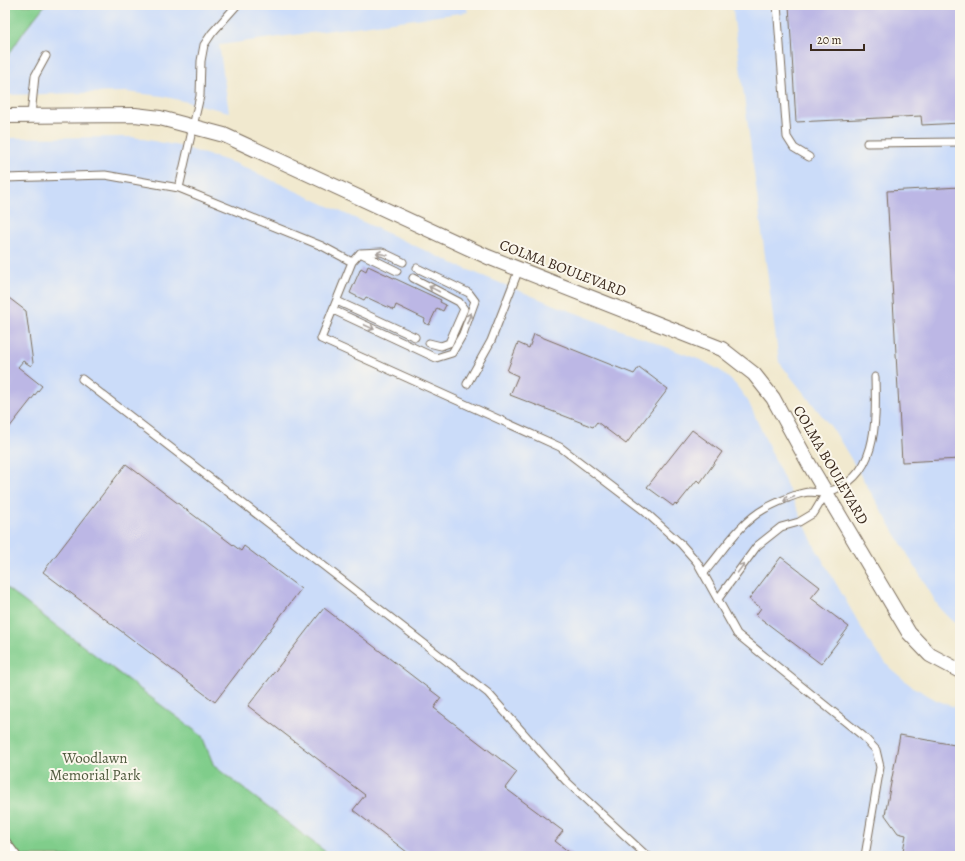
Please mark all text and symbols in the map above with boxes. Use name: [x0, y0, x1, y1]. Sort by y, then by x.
scale bar: [811, 26, 864, 52]
text: 20 m: [817, 32, 841, 48]
street label: COLMA BOULEVARD: [497, 235, 629, 301]
one-way arrow: [376, 250, 389, 258]
one-way arrow: [428, 285, 440, 292]
one-way arrow: [465, 312, 473, 324]
one-way arrow: [362, 324, 374, 331]
street label: COLMA BOULEVARD: [789, 402, 873, 528]
one-way arrow: [783, 495, 795, 503]
one-way arrow: [737, 562, 745, 573]
park label: Woodlawn Memorial Park: [50, 748, 141, 785]

